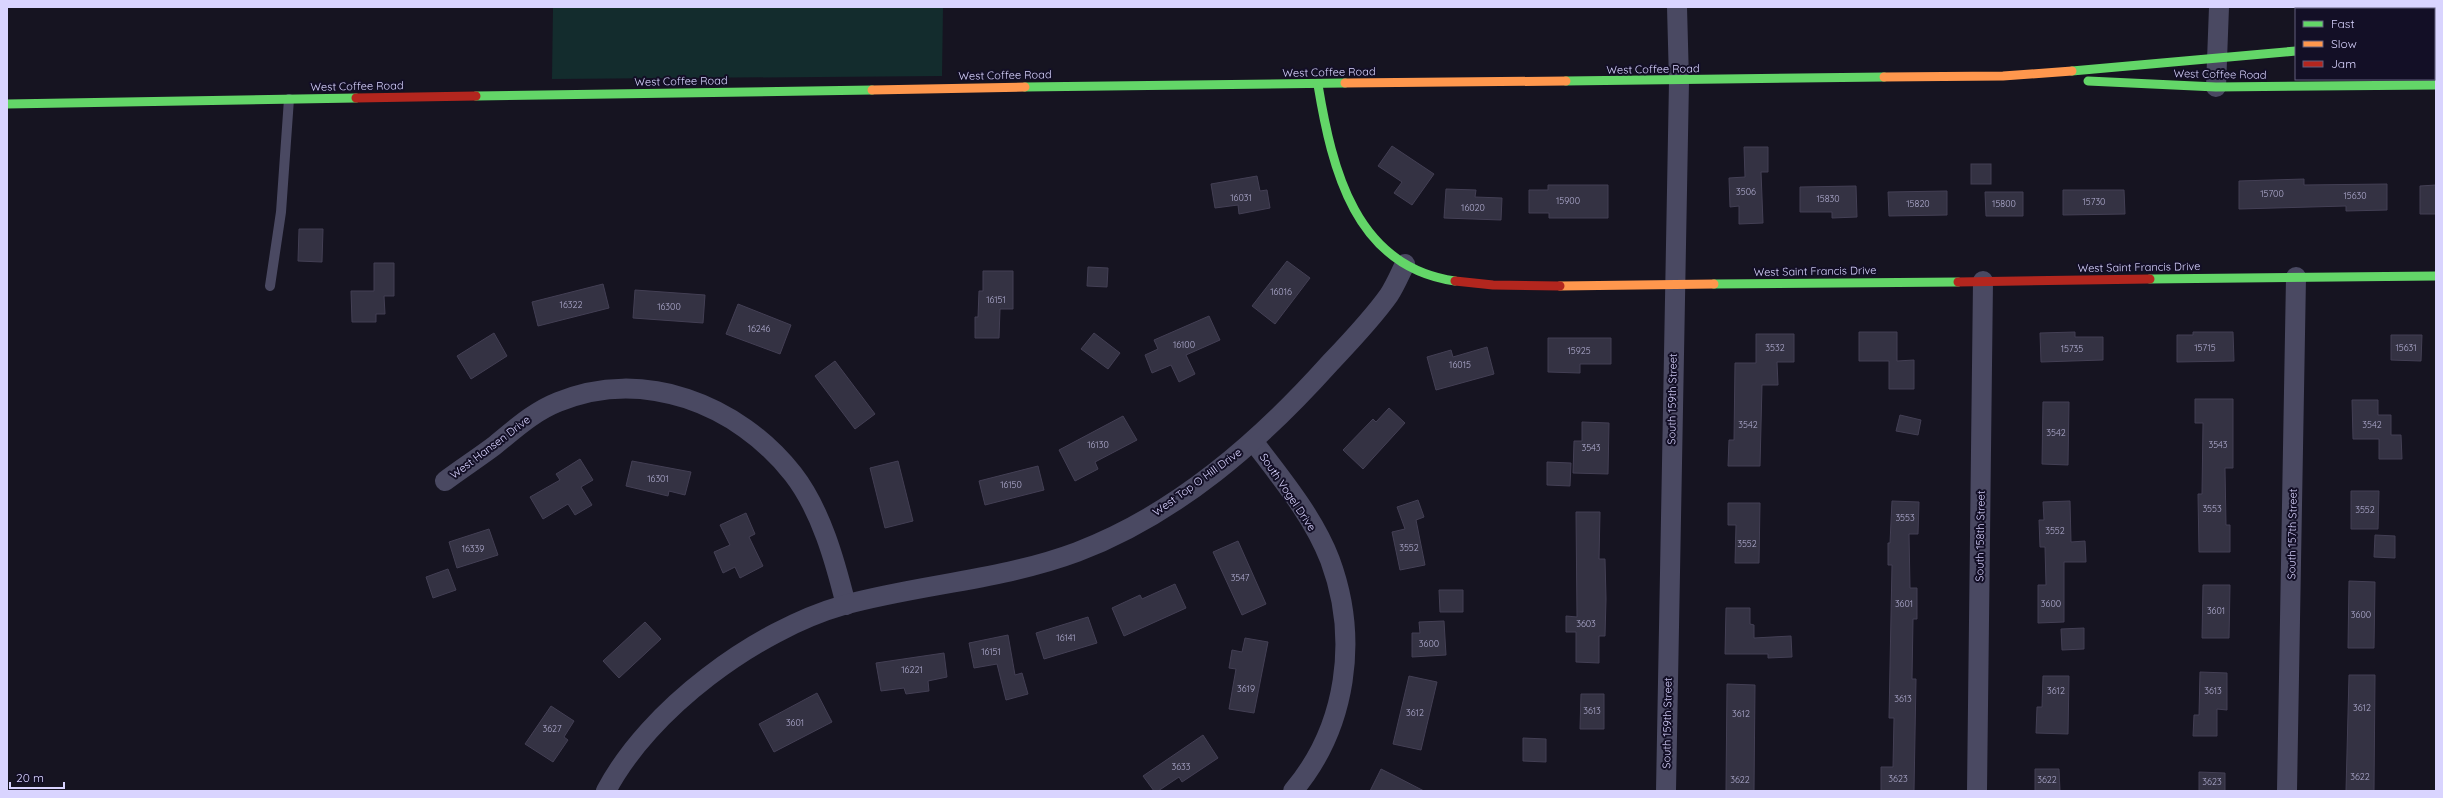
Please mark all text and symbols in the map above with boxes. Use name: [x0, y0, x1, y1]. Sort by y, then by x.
legend: [2295, 8, 2435, 80]
text: Fast: [2331, 16, 2355, 31]
text: Slow: [2331, 36, 2357, 51]
text: Jam: [2331, 56, 2356, 71]
street label: West Coffee Road: [1606, 61, 1700, 77]
street label: West Coffee Road: [1282, 64, 1376, 80]
street label: West Coffee Road: [2173, 66, 2267, 82]
street label: West Coffee Road: [958, 67, 1052, 83]
street label: West Coffee Road: [634, 73, 728, 89]
street label: West Coffee Road: [310, 78, 404, 94]
house number: 3506: [1736, 186, 1756, 197]
house number: 15700: [2260, 188, 2284, 199]
house number: 15630: [2343, 190, 2367, 201]
house number: 16031: [1230, 192, 1252, 203]
house number: 15830: [1816, 193, 1840, 204]
house number: 15900: [1556, 195, 1580, 206]
house number: 15730: [2083, 196, 2105, 207]
house number: 15820: [1906, 198, 1930, 209]
house number: 15800: [1992, 198, 2016, 209]
house number: 16020: [1461, 202, 1485, 213]
street label: West Saint Francis Drive: [2077, 259, 2201, 275]
street label: West Saint Francis Drive: [1753, 263, 1877, 279]
house number: 16016: [1270, 286, 1292, 297]
house number: 16151: [986, 294, 1006, 305]
house number: 16322: [560, 299, 582, 310]
house number: 16300: [657, 301, 681, 312]
house number: 16246: [748, 323, 770, 334]
house number: 16100: [1173, 339, 1195, 350]
house number: 3532: [1765, 342, 1785, 353]
house number: 15715: [2194, 342, 2216, 353]
house number: 15631: [2395, 342, 2417, 353]
house number: 15735: [2061, 343, 2083, 354]
house number: 15925: [1567, 345, 1591, 356]
street label: South 159th Street: [1664, 353, 1680, 445]
house number: 16015: [1449, 359, 1471, 370]
street label: West Hansen Drive: [447, 412, 533, 482]
house number: 3542: [1738, 419, 1758, 430]
house number: 3542: [2362, 419, 2382, 430]
house number: 3542: [2046, 427, 2066, 438]
house number: 16130: [1087, 439, 1109, 450]
house number: 3543: [2208, 439, 2228, 450]
house number: 3543: [1581, 442, 1601, 453]
street label: West Top O Hill Drive: [1150, 445, 1244, 519]
street label: South Vogel Drive: [1257, 451, 1319, 533]
house number: 16301: [647, 473, 669, 484]
house number: 16150: [1000, 479, 1022, 490]
street label: South 157th Street: [2284, 488, 2300, 580]
street label: South 158th Street: [1972, 490, 1988, 582]
house number: 3553: [2202, 503, 2222, 514]
house number: 3552: [2355, 504, 2375, 515]
house number: 3553: [1895, 512, 1915, 523]
house number: 3552: [2045, 525, 2065, 536]
house number: 3552: [1737, 538, 1757, 549]
house number: 3552: [1399, 542, 1419, 553]
house number: 16339: [462, 543, 484, 554]
house number: 3547: [1231, 572, 1250, 583]
house number: 3601: [1895, 598, 1913, 609]
house number: 3600: [2041, 598, 2061, 609]
house number: 3601: [2207, 605, 2225, 616]
house number: 3600: [2351, 609, 2371, 620]
house number: 3603: [1576, 618, 1596, 629]
house number: 16141: [1056, 632, 1076, 643]
house number: 3600: [1419, 638, 1439, 649]
house number: 16151: [981, 646, 1001, 657]
house number: 16221: [901, 664, 923, 675]
street label: South 159th Street: [1659, 677, 1675, 769]
house number: 3619: [1237, 683, 1255, 694]
house number: 3612: [2047, 685, 2065, 696]
house number: 3613: [2204, 685, 2222, 696]
house number: 3613: [1894, 693, 1912, 704]
house number: 3612: [2353, 702, 2371, 713]
house number: 3613: [1583, 705, 1601, 716]
house number: 3612: [1406, 707, 1424, 718]
house number: 3612: [1732, 708, 1750, 719]
house number: 3601: [786, 717, 804, 728]
house number: 3627: [543, 723, 562, 734]
house number: 3633: [1172, 761, 1191, 772]
scale bar: [10, 764, 64, 790]
text: 20 m: [16, 770, 44, 785]
house number: 3622: [2350, 771, 2370, 782]
house number: 3623: [1888, 773, 1908, 784]
house number: 3622: [1730, 774, 1750, 785]
house number: 3622: [2037, 774, 2057, 785]
house number: 3623: [2202, 776, 2222, 787]

